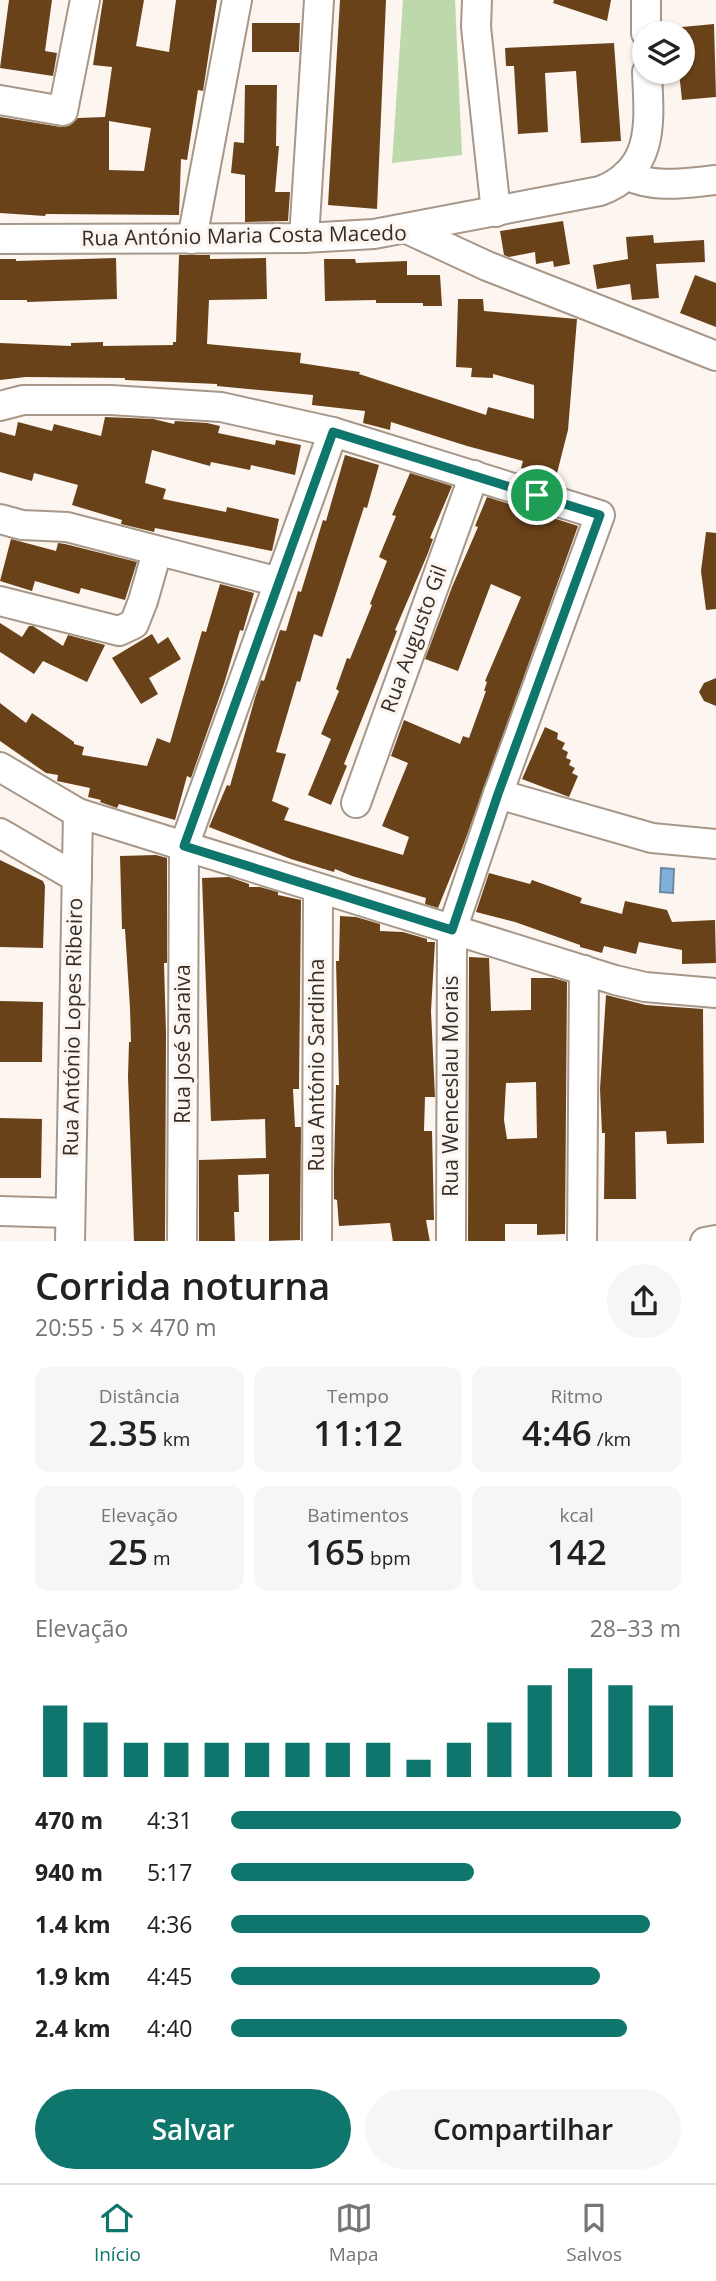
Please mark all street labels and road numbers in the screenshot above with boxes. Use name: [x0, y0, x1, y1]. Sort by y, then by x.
street label: Rua António Maria Costa Macedo: [81, 218, 407, 252]
street label: Rua Augusto Gil: [373, 561, 453, 716]
street label: Rua António Lopes Ribeiro: [56, 897, 88, 1157]
street label: Rua António Sardinha: [302, 959, 330, 1171]
street label: Rua José Saraiva: [168, 964, 196, 1124]
street label: Rua Wenceslau Morais: [436, 975, 464, 1197]

